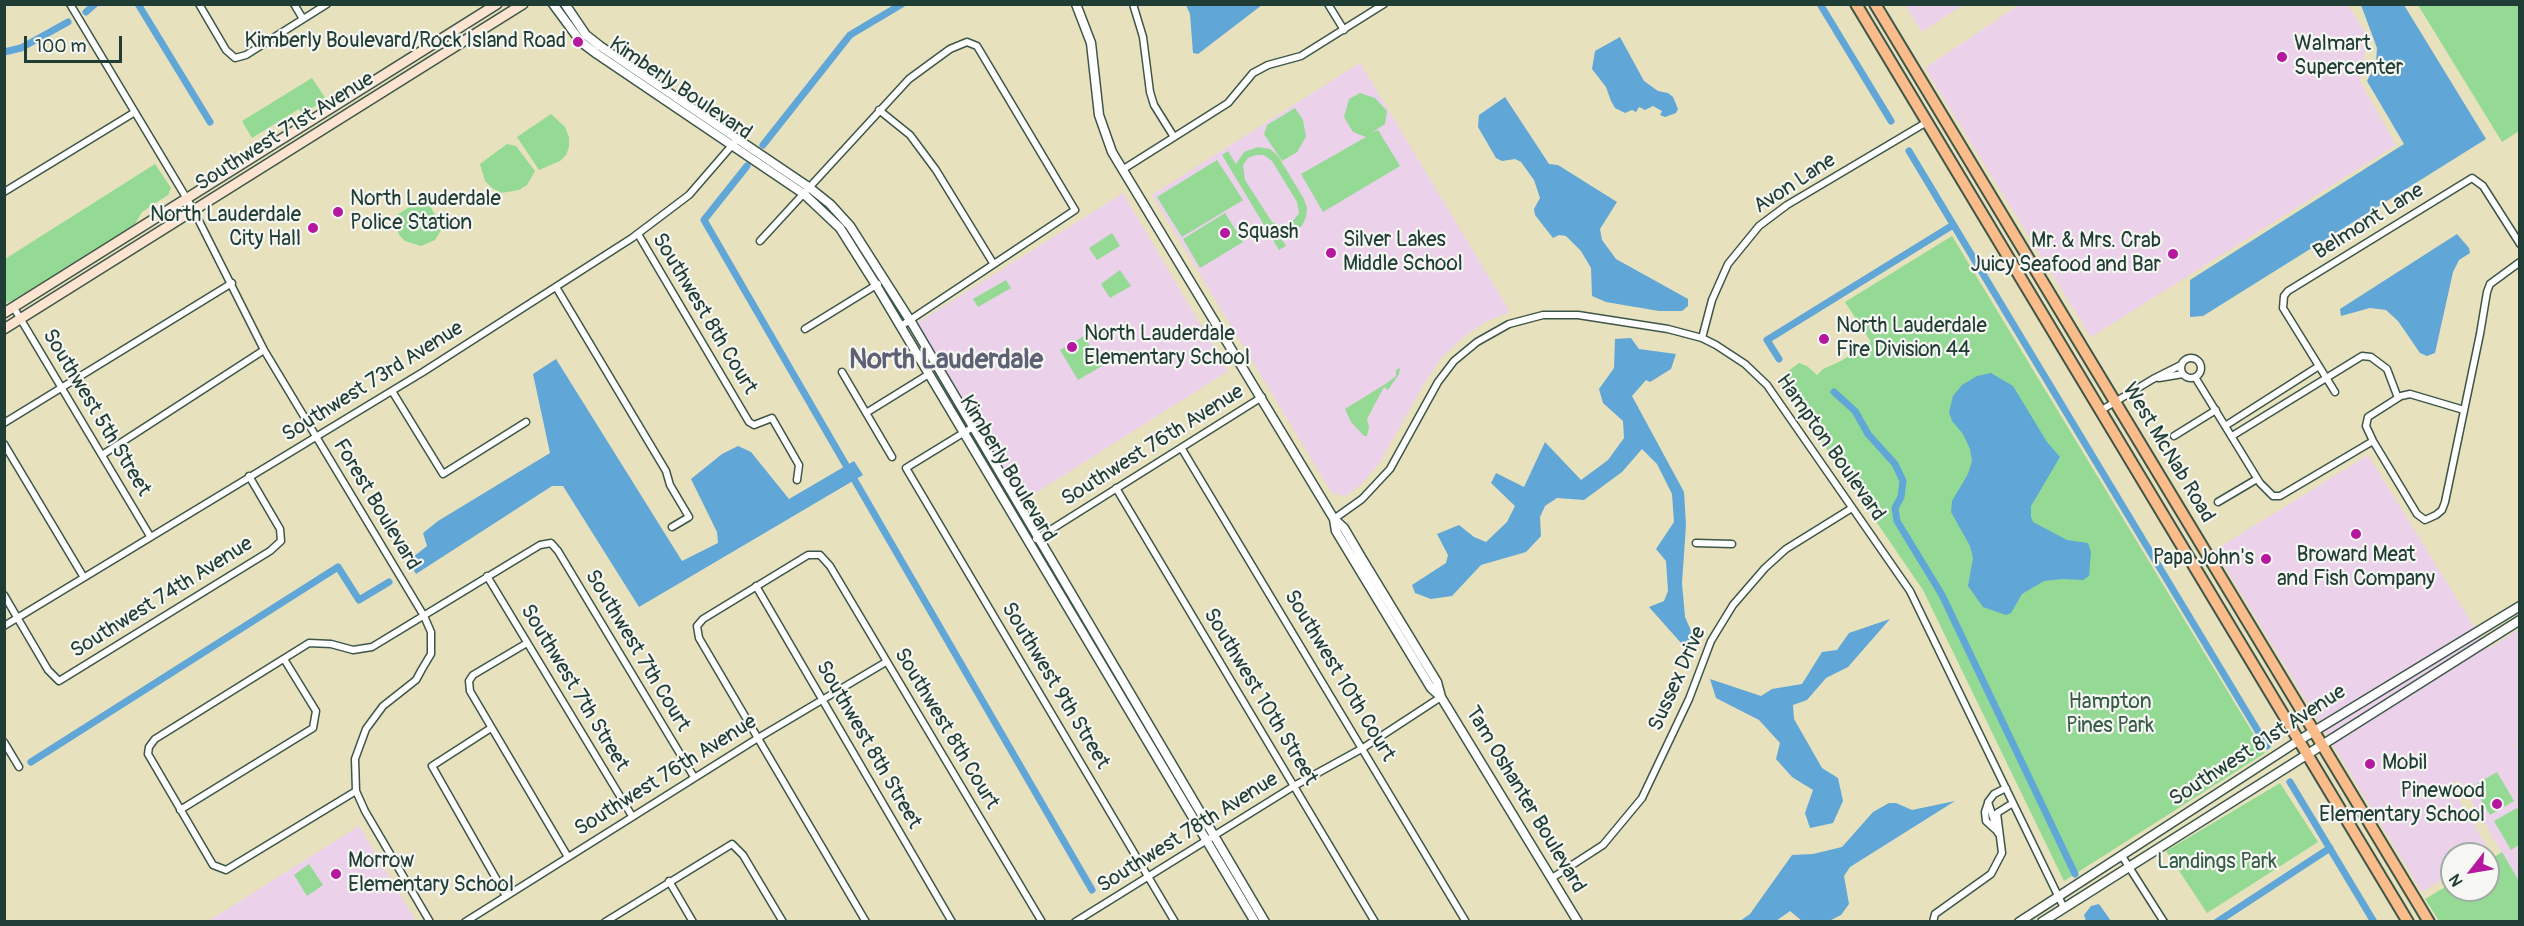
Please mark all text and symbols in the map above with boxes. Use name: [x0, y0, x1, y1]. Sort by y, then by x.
scale bar: [27, 24, 124, 62]
place label: Kimberly Boulevard/Rock Island Road: [244, 29, 566, 55]
street label: Kimberly Boulevard: [604, 32, 756, 146]
place label: Walmart Supercenter: [2294, 32, 2403, 82]
text: 100 m: [35, 35, 87, 58]
marker: Kimberly Boulevard/Rock Island Road: [571, 35, 585, 49]
marker: Walmart Supercenter: [2275, 50, 2289, 64]
street label: Southwest 71st Avenue: [191, 67, 379, 197]
street label: Avon Lane: [1749, 148, 1841, 220]
street label: Belmont Lane: [2309, 178, 2429, 266]
place label: North Lauderdale Police Station: [350, 187, 501, 237]
place label: North Lauderdale City Hall: [150, 203, 301, 253]
marker: North Lauderdale Police Station: [331, 205, 345, 219]
place label: Squash: [1237, 220, 1299, 246]
marker: North Lauderdale City Hall: [306, 221, 320, 235]
marker: Squash: [1218, 226, 1232, 240]
place label: Silver Lakes Middle School: [1343, 228, 1463, 278]
street label: Southwest 8th Court: [646, 229, 762, 399]
place label: Mr. & Mrs. Crab Juicy Seafood and Bar: [1970, 229, 2161, 279]
marker: Silver Lakes Middle School: [1324, 246, 1338, 260]
marker: Mr. & Mrs. Crab Juicy Seafood and Bar: [2166, 247, 2180, 261]
place label: North Lauderdale Fire Division 44: [1836, 314, 1987, 364]
street label: Southwest 73rd Avenue: [278, 316, 468, 448]
place label: North Lauderdale Elementary School: [1084, 322, 1250, 372]
street label: Southwest 5th Street: [36, 325, 156, 501]
marker: North Lauderdale Fire Division 44: [1817, 332, 1831, 346]
marker: North Lauderdale Elementary School: [1065, 340, 1079, 354]
district label: North Lauderdale: [849, 345, 1043, 377]
street label: Hampton Boulevard: [1770, 370, 1890, 526]
street label: West McNab Road: [2116, 378, 2220, 528]
street label: Southwest 76th Avenue: [1057, 380, 1249, 512]
street label: Kimberly Boulevard: [953, 391, 1061, 547]
street label: Forest Boulevard: [327, 435, 425, 575]
marker: Broward Meat and Fish Company: [2349, 527, 2363, 541]
street label: Southwest 74th Avenue: [66, 532, 258, 664]
place label: Broward Meat and Fish Company: [2277, 543, 2435, 593]
place label: Papa John's: [2153, 546, 2254, 572]
marker: Papa John's: [2259, 552, 2273, 566]
street label: Southwest 7th Court: [579, 566, 695, 736]
street label: Southwest 10th Court: [1278, 586, 1400, 766]
street label: Southwest 9th Street: [995, 598, 1115, 774]
street label: Southwest 7th Street: [514, 600, 634, 776]
street label: Southwest 10th Street: [1197, 604, 1323, 790]
street label: Sussex Drive: [1644, 623, 1712, 735]
street label: Southwest 8th Court: [888, 644, 1004, 814]
street label: Southwest 8th Street: [810, 657, 926, 833]
street label: Southwest 81st Avenue: [2165, 680, 2351, 812]
park label: Hampton Pines Park: [2066, 690, 2154, 740]
street label: Tam Oshanter Boulevard: [1459, 702, 1591, 898]
street label: Southwest 76th Avenue: [570, 710, 762, 842]
place label: Mobil: [2382, 751, 2427, 777]
marker: Mobil: [2363, 757, 2377, 771]
street label: Southwest 78th Avenue: [1093, 767, 1283, 899]
place label: Pinewood Elementary School: [2319, 779, 2485, 829]
marker: Pinewood Elementary School: [2490, 797, 2504, 811]
north arrow: [2440, 842, 2500, 902]
place label: Morrow Elementary School: [348, 849, 514, 899]
park label: Landings Park: [2157, 850, 2277, 876]
marker: Morrow Elementary School: [329, 867, 343, 881]
text: N: [2445, 870, 2468, 890]

